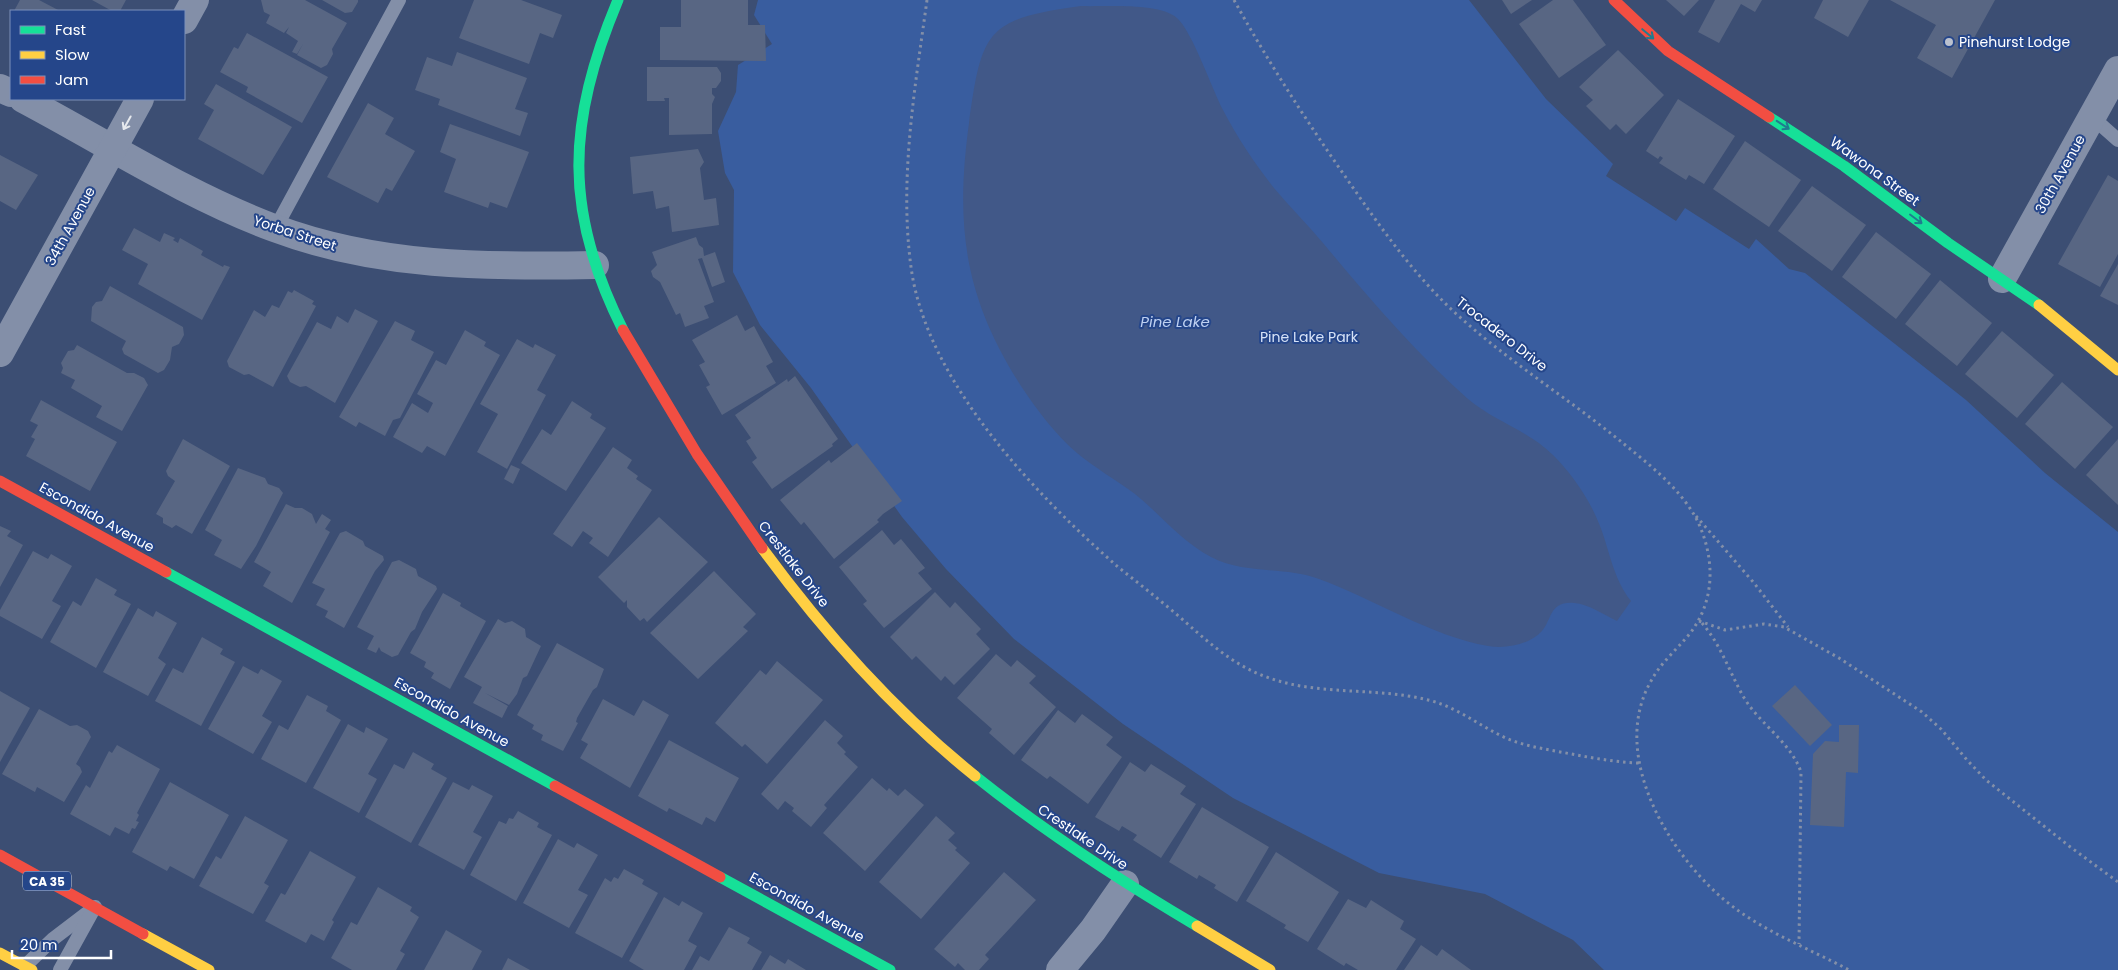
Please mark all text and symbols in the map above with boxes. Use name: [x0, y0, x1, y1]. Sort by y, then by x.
legend: [10, 10, 185, 100]
text: Fast: [55, 19, 86, 40]
one-way arrow: [1642, 29, 1655, 40]
place label: Pinehurst Lodge: [1959, 32, 2070, 52]
marker: Pinehurst Lodge: [1943, 36, 1955, 48]
text: Slow: [55, 44, 90, 65]
text: Jam: [55, 69, 89, 90]
one-way arrow: [121, 116, 131, 130]
one-way arrow: [1775, 120, 1789, 130]
street label: 30th Avenue: [2030, 131, 2090, 217]
street label: Wawona Street: [1826, 132, 1924, 210]
street label: 34th Avenue: [40, 183, 100, 269]
street label: Yorba Street: [251, 210, 339, 256]
one-way arrow: [1909, 213, 1922, 224]
street label: Trocadero Drive: [1452, 292, 1552, 376]
water label: Pine Lake: [1140, 311, 1210, 332]
park label: Pine Lake Park: [1260, 327, 1359, 347]
street label: Escondido Avenue: [36, 477, 158, 557]
street label: Crestlake Drive: [754, 517, 834, 612]
street label: Escondido Avenue: [391, 672, 513, 752]
street label: Crestlake Drive: [1034, 799, 1132, 875]
street label: Escondido Avenue: [746, 867, 868, 947]
road number: CA 35: [23, 871, 71, 890]
scale bar: [12, 928, 111, 960]
text: 20 m: [20, 934, 58, 955]

